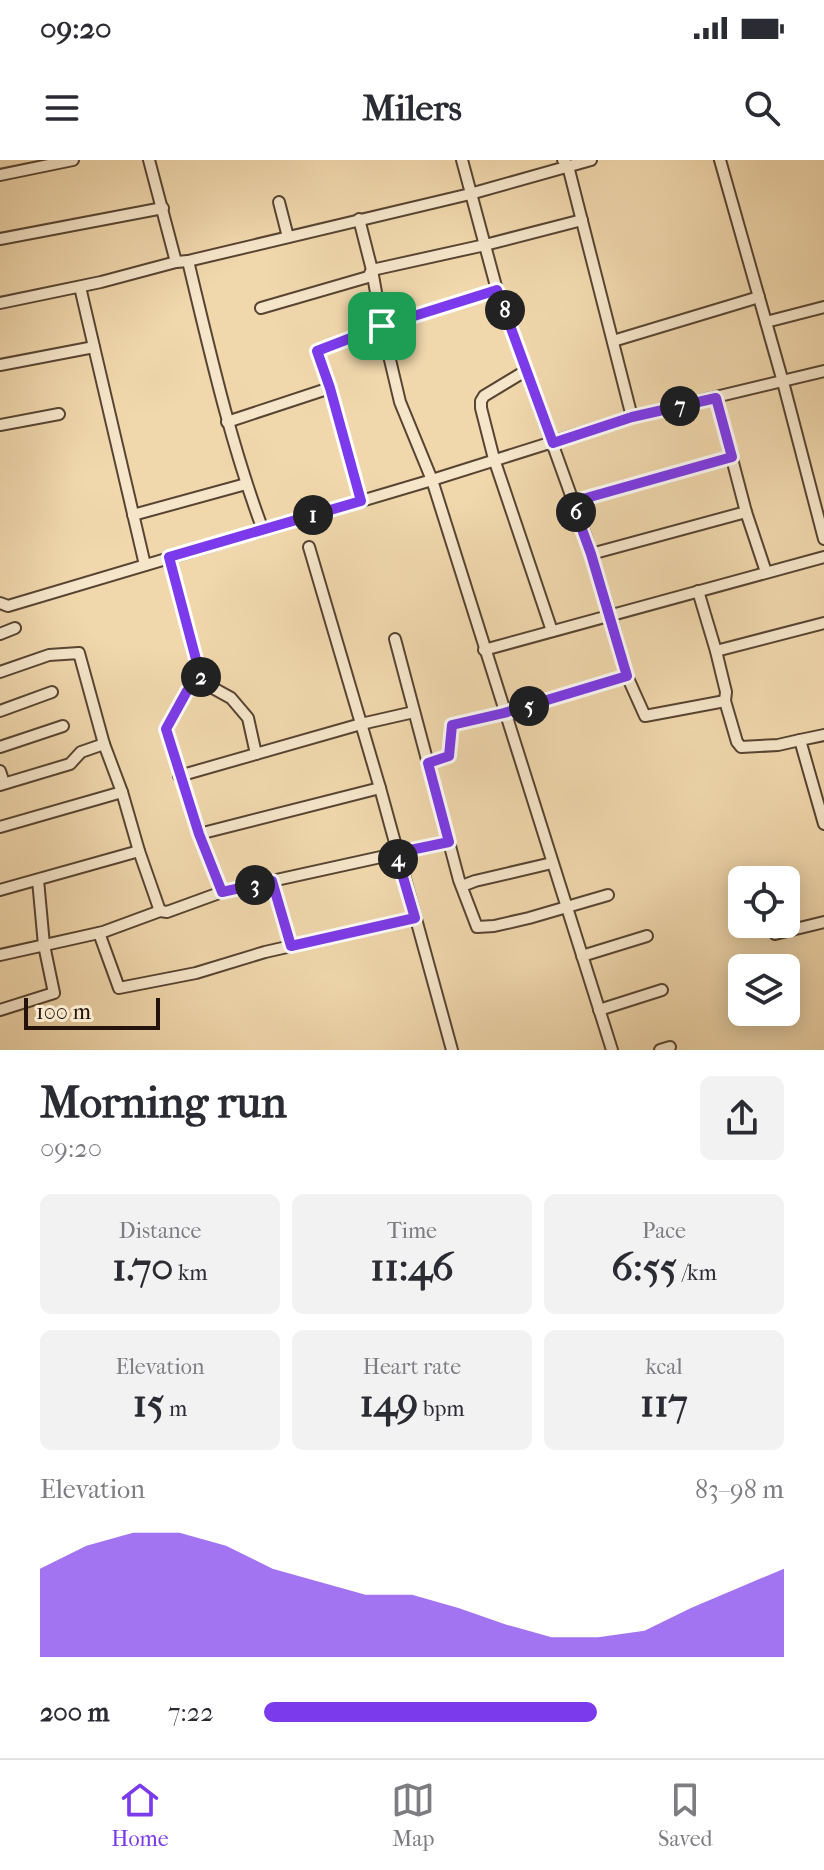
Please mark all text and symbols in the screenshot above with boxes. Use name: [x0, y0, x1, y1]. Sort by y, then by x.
text: 09:20: [40, 11, 112, 46]
icon: menu: [40, 86, 84, 130]
icon: search: [740, 86, 784, 130]
text: Milers: [362, 87, 462, 129]
pin: 8: [485, 290, 525, 330]
pin: [348, 292, 416, 360]
text: 8: [499, 297, 511, 323]
icon: arrive: [360, 304, 404, 348]
pin: 7: [660, 386, 700, 426]
text: 7: [675, 393, 685, 419]
pin: 6: [556, 492, 596, 532]
pin: 1: [293, 495, 333, 535]
text: 6: [570, 499, 582, 525]
text: 1: [309, 502, 317, 528]
pin: 2: [181, 657, 221, 697]
text: 2: [195, 664, 207, 690]
pin: 5: [509, 686, 549, 726]
text: 5: [524, 693, 534, 719]
pin: 4: [378, 839, 418, 879]
text: 4: [392, 846, 405, 872]
pin: 3: [235, 865, 275, 905]
map controls: [728, 866, 800, 1026]
button: locate: [728, 866, 800, 938]
text: 3: [250, 872, 260, 898]
button: layers: [728, 954, 800, 1026]
scale bar: [24, 994, 160, 1030]
text: 100 m: [36, 999, 91, 1025]
button: share: [700, 1076, 784, 1160]
text: Morning run: [40, 1077, 287, 1128]
text: 09:20: [40, 1133, 102, 1164]
text: Distance: [119, 1218, 201, 1244]
text: Time: [387, 1218, 437, 1244]
text: Pace: [642, 1218, 686, 1244]
text: 1.70: [112, 1244, 173, 1290]
text: 11:46: [370, 1244, 454, 1290]
text: 6:55: [611, 1244, 677, 1290]
text: km: [173, 1260, 208, 1286]
text: /km: [677, 1260, 717, 1286]
text: Elevation: [116, 1354, 204, 1380]
text: Heart rate: [363, 1354, 461, 1380]
text: kcal: [645, 1354, 683, 1380]
text: 15: [133, 1380, 164, 1426]
text: 149: [359, 1380, 418, 1426]
text: 117: [640, 1380, 688, 1426]
text: m: [164, 1396, 187, 1422]
text: bpm: [418, 1396, 465, 1422]
text: Elevation: [40, 1474, 145, 1505]
text: 83–98 m: [695, 1474, 784, 1505]
text: 200 m: [40, 1697, 109, 1728]
text: 7:22: [168, 1697, 214, 1728]
tab: Home: [111, 1778, 169, 1852]
tab: Map: [391, 1778, 435, 1852]
tab: Saved: [658, 1778, 713, 1852]

